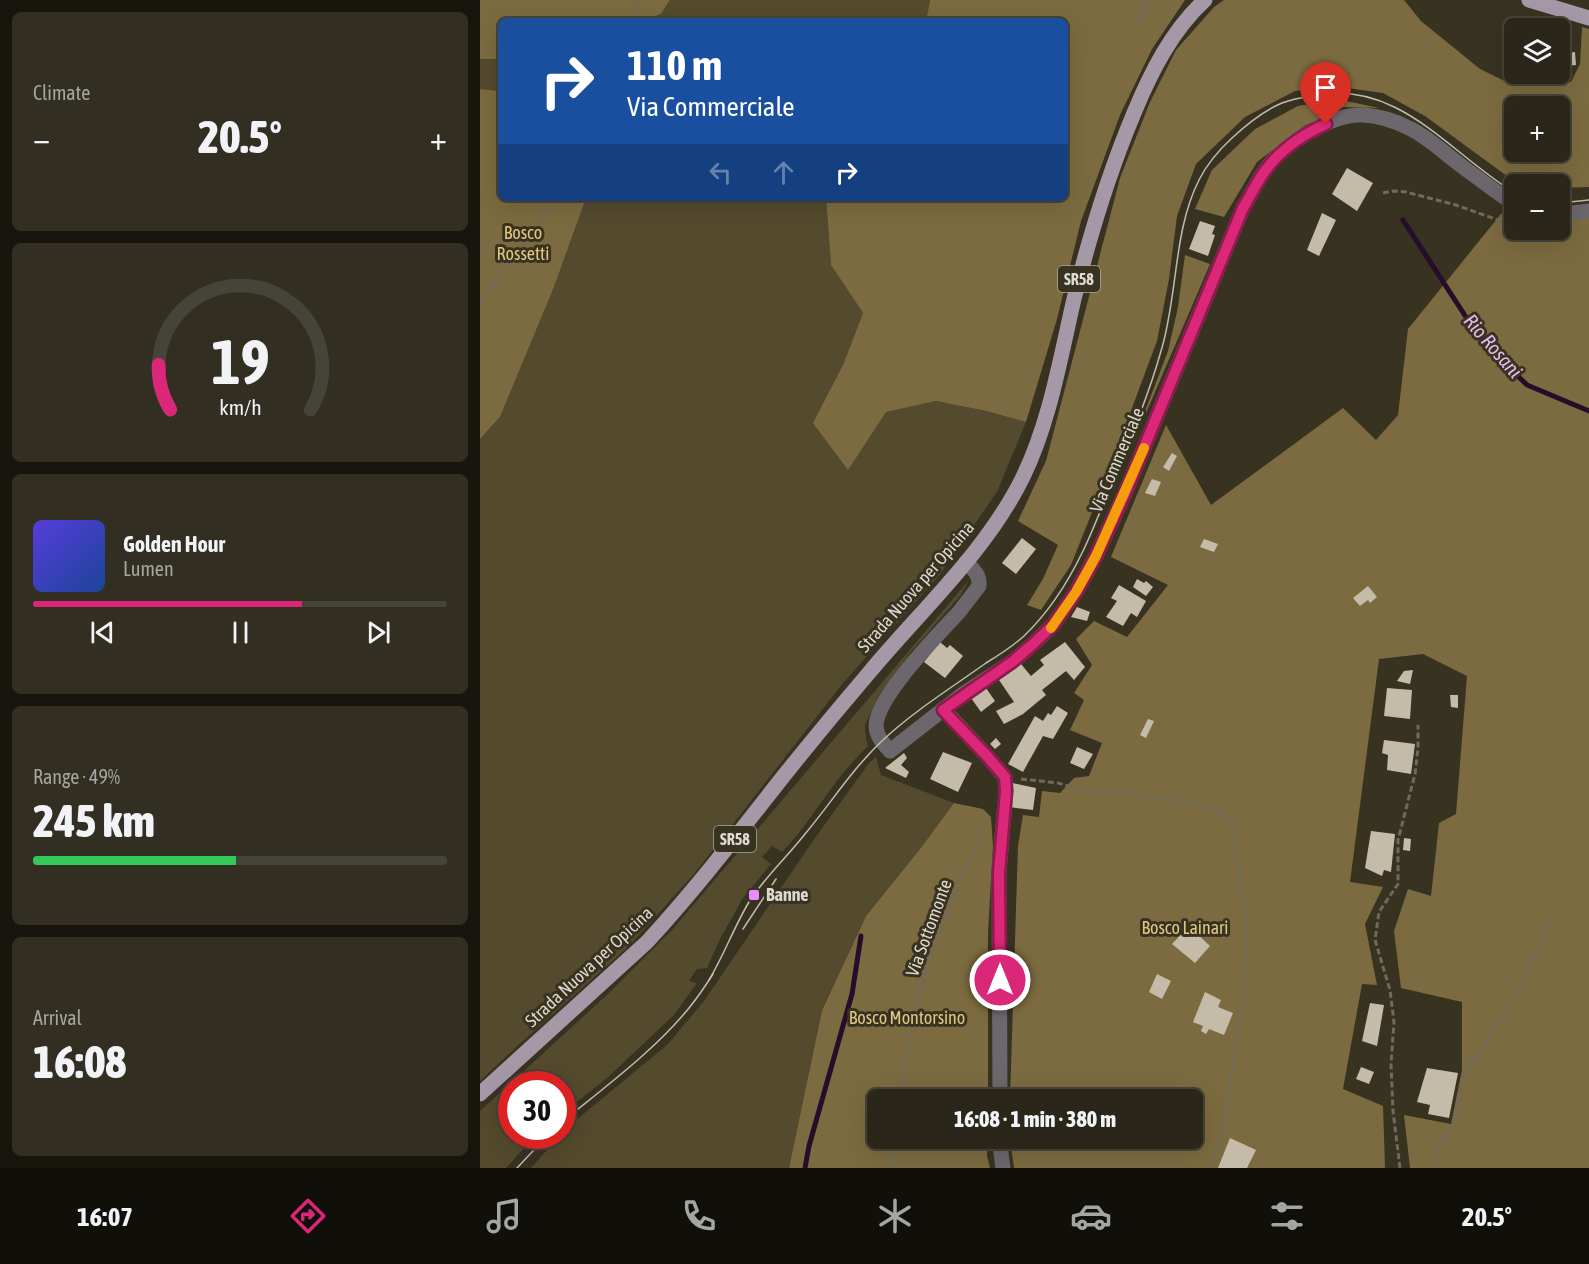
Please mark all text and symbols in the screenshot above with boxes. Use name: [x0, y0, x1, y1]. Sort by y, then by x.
map controls: [1504, 18, 1570, 240]
button: layers: [1504, 18, 1570, 84]
text: 110 m: [627, 41, 722, 89]
icon: right: [528, 42, 606, 120]
pin: [1300, 62, 1351, 124]
icon: arrive: [1309, 71, 1342, 104]
text: Climate: [33, 81, 90, 104]
text: Via Commerciale: [627, 91, 795, 122]
button: +: [1504, 96, 1570, 162]
text: 20.5°: [198, 111, 282, 163]
text: −: [33, 119, 50, 157]
text: +: [430, 119, 447, 157]
icon: left: [704, 156, 737, 189]
icon: ahead: [767, 156, 800, 189]
icon: right: [830, 156, 863, 189]
button: −: [1504, 174, 1570, 240]
park label: Bosco Rossetti: [497, 222, 549, 264]
road number: SR58: [1058, 266, 1100, 292]
water label: Rio Rosani: [1460, 309, 1528, 382]
text: 19: [211, 326, 269, 397]
text: km/h: [219, 395, 261, 420]
street label: Via Commerciale: [1085, 404, 1148, 515]
street label: Strada Nuova per Opicina: [853, 517, 978, 656]
text: Golden Hour: [123, 531, 225, 557]
text: Lumen: [123, 557, 174, 580]
icon: previous: [86, 616, 119, 649]
icon: pause: [224, 616, 257, 649]
icon: next: [362, 616, 395, 649]
text: Range · 49%: [33, 765, 120, 788]
text: 245 km: [33, 795, 155, 847]
road number: SR58: [714, 826, 756, 852]
street label: Via Sottomonte: [901, 876, 956, 979]
place label: Banne: [766, 884, 809, 905]
marker: Banne: [747, 888, 761, 902]
street label: Strada Nuova per Opicina: [521, 902, 657, 1031]
park label: Bosco Lainari: [1142, 917, 1228, 938]
position arrow: [968, 948, 1032, 1012]
text: Arrival: [33, 1006, 82, 1029]
park label: Bosco Montorsino: [849, 1007, 965, 1028]
text: 16:08: [33, 1036, 127, 1088]
speed limit sign: 30: [498, 1071, 576, 1149]
text: 16:08 · 1 min · 380 m: [954, 1106, 1116, 1132]
icon: directions: [287, 1195, 329, 1237]
icon: music: [483, 1195, 525, 1237]
icon: phone: [678, 1195, 720, 1237]
icon: climate: [874, 1195, 916, 1237]
icon: car: [1070, 1195, 1112, 1237]
icon: filters: [1266, 1195, 1308, 1237]
text: 16:07: [77, 1201, 133, 1232]
text: 20.5°: [1462, 1201, 1512, 1232]

